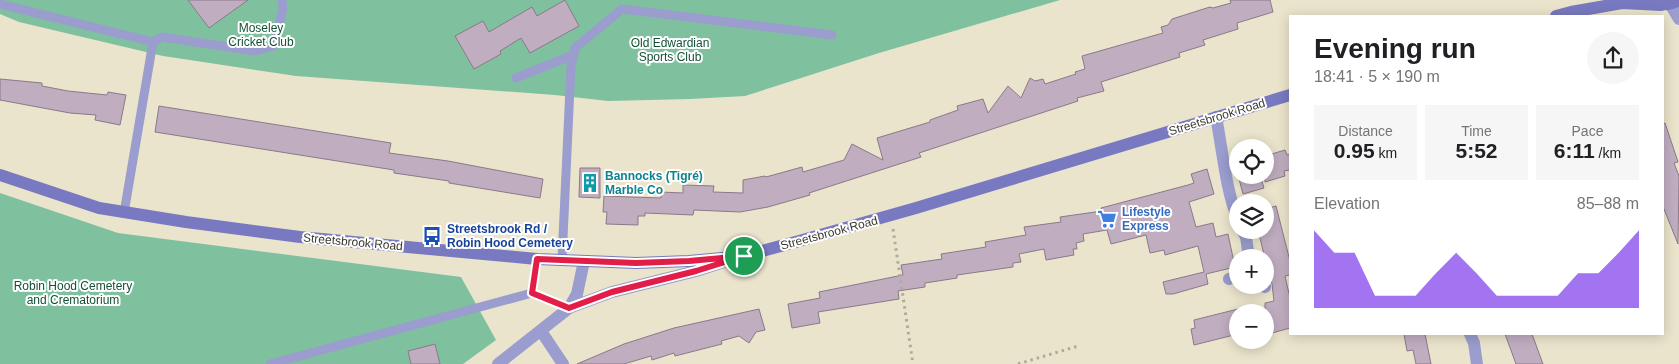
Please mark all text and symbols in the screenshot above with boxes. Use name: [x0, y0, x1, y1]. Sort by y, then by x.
park label: Moseley Cricket Club: [228, 21, 294, 49]
button: share: [1587, 32, 1639, 84]
text: Evening run: [1314, 33, 1476, 64]
park label: Old Edwardian Sports Club: [631, 36, 709, 64]
text: 18:41 · 5 × 190 m: [1314, 68, 1440, 85]
street label: Streetsbrook Road: [1167, 96, 1267, 138]
text: Distance: [1338, 123, 1393, 139]
text: Time: [1461, 123, 1492, 139]
text: Pace: [1572, 123, 1603, 139]
map controls: [1229, 139, 1274, 349]
button: locate: [1229, 139, 1274, 184]
text: 0.95: [1334, 139, 1375, 162]
text: 5:52: [1455, 139, 1498, 162]
text: 6:11: [1554, 139, 1595, 162]
text: km: [1375, 145, 1397, 161]
text: /km: [1595, 145, 1621, 161]
place label: Bannocks (Tigré) Marble Co: [605, 169, 703, 197]
building icon: Bannocks (Tigré) Marble Co: [579, 172, 601, 194]
button: layers: [1229, 194, 1274, 239]
text: Elevation: [1314, 195, 1380, 212]
text: 85–88 m: [1577, 195, 1639, 212]
place label: Lifestyle Express: [1122, 205, 1171, 233]
supermarket icon: Lifestyle Express: [1096, 208, 1118, 230]
street label: Streetsbrook Road: [779, 213, 879, 253]
place label: Streetsbrook Rd / Robin Hood Cemetery: [447, 222, 573, 250]
bus stop icon: Streetsbrook Rd / Robin Hood Cemetery: [421, 225, 443, 247]
street label: Streetsbrook Road: [303, 231, 403, 253]
pin: [723, 235, 765, 277]
icon: arrive: [730, 242, 758, 270]
button: +: [1229, 249, 1274, 294]
park label: Robin Hood Cemetery and Crematorium: [14, 279, 132, 307]
button: −: [1229, 304, 1274, 349]

